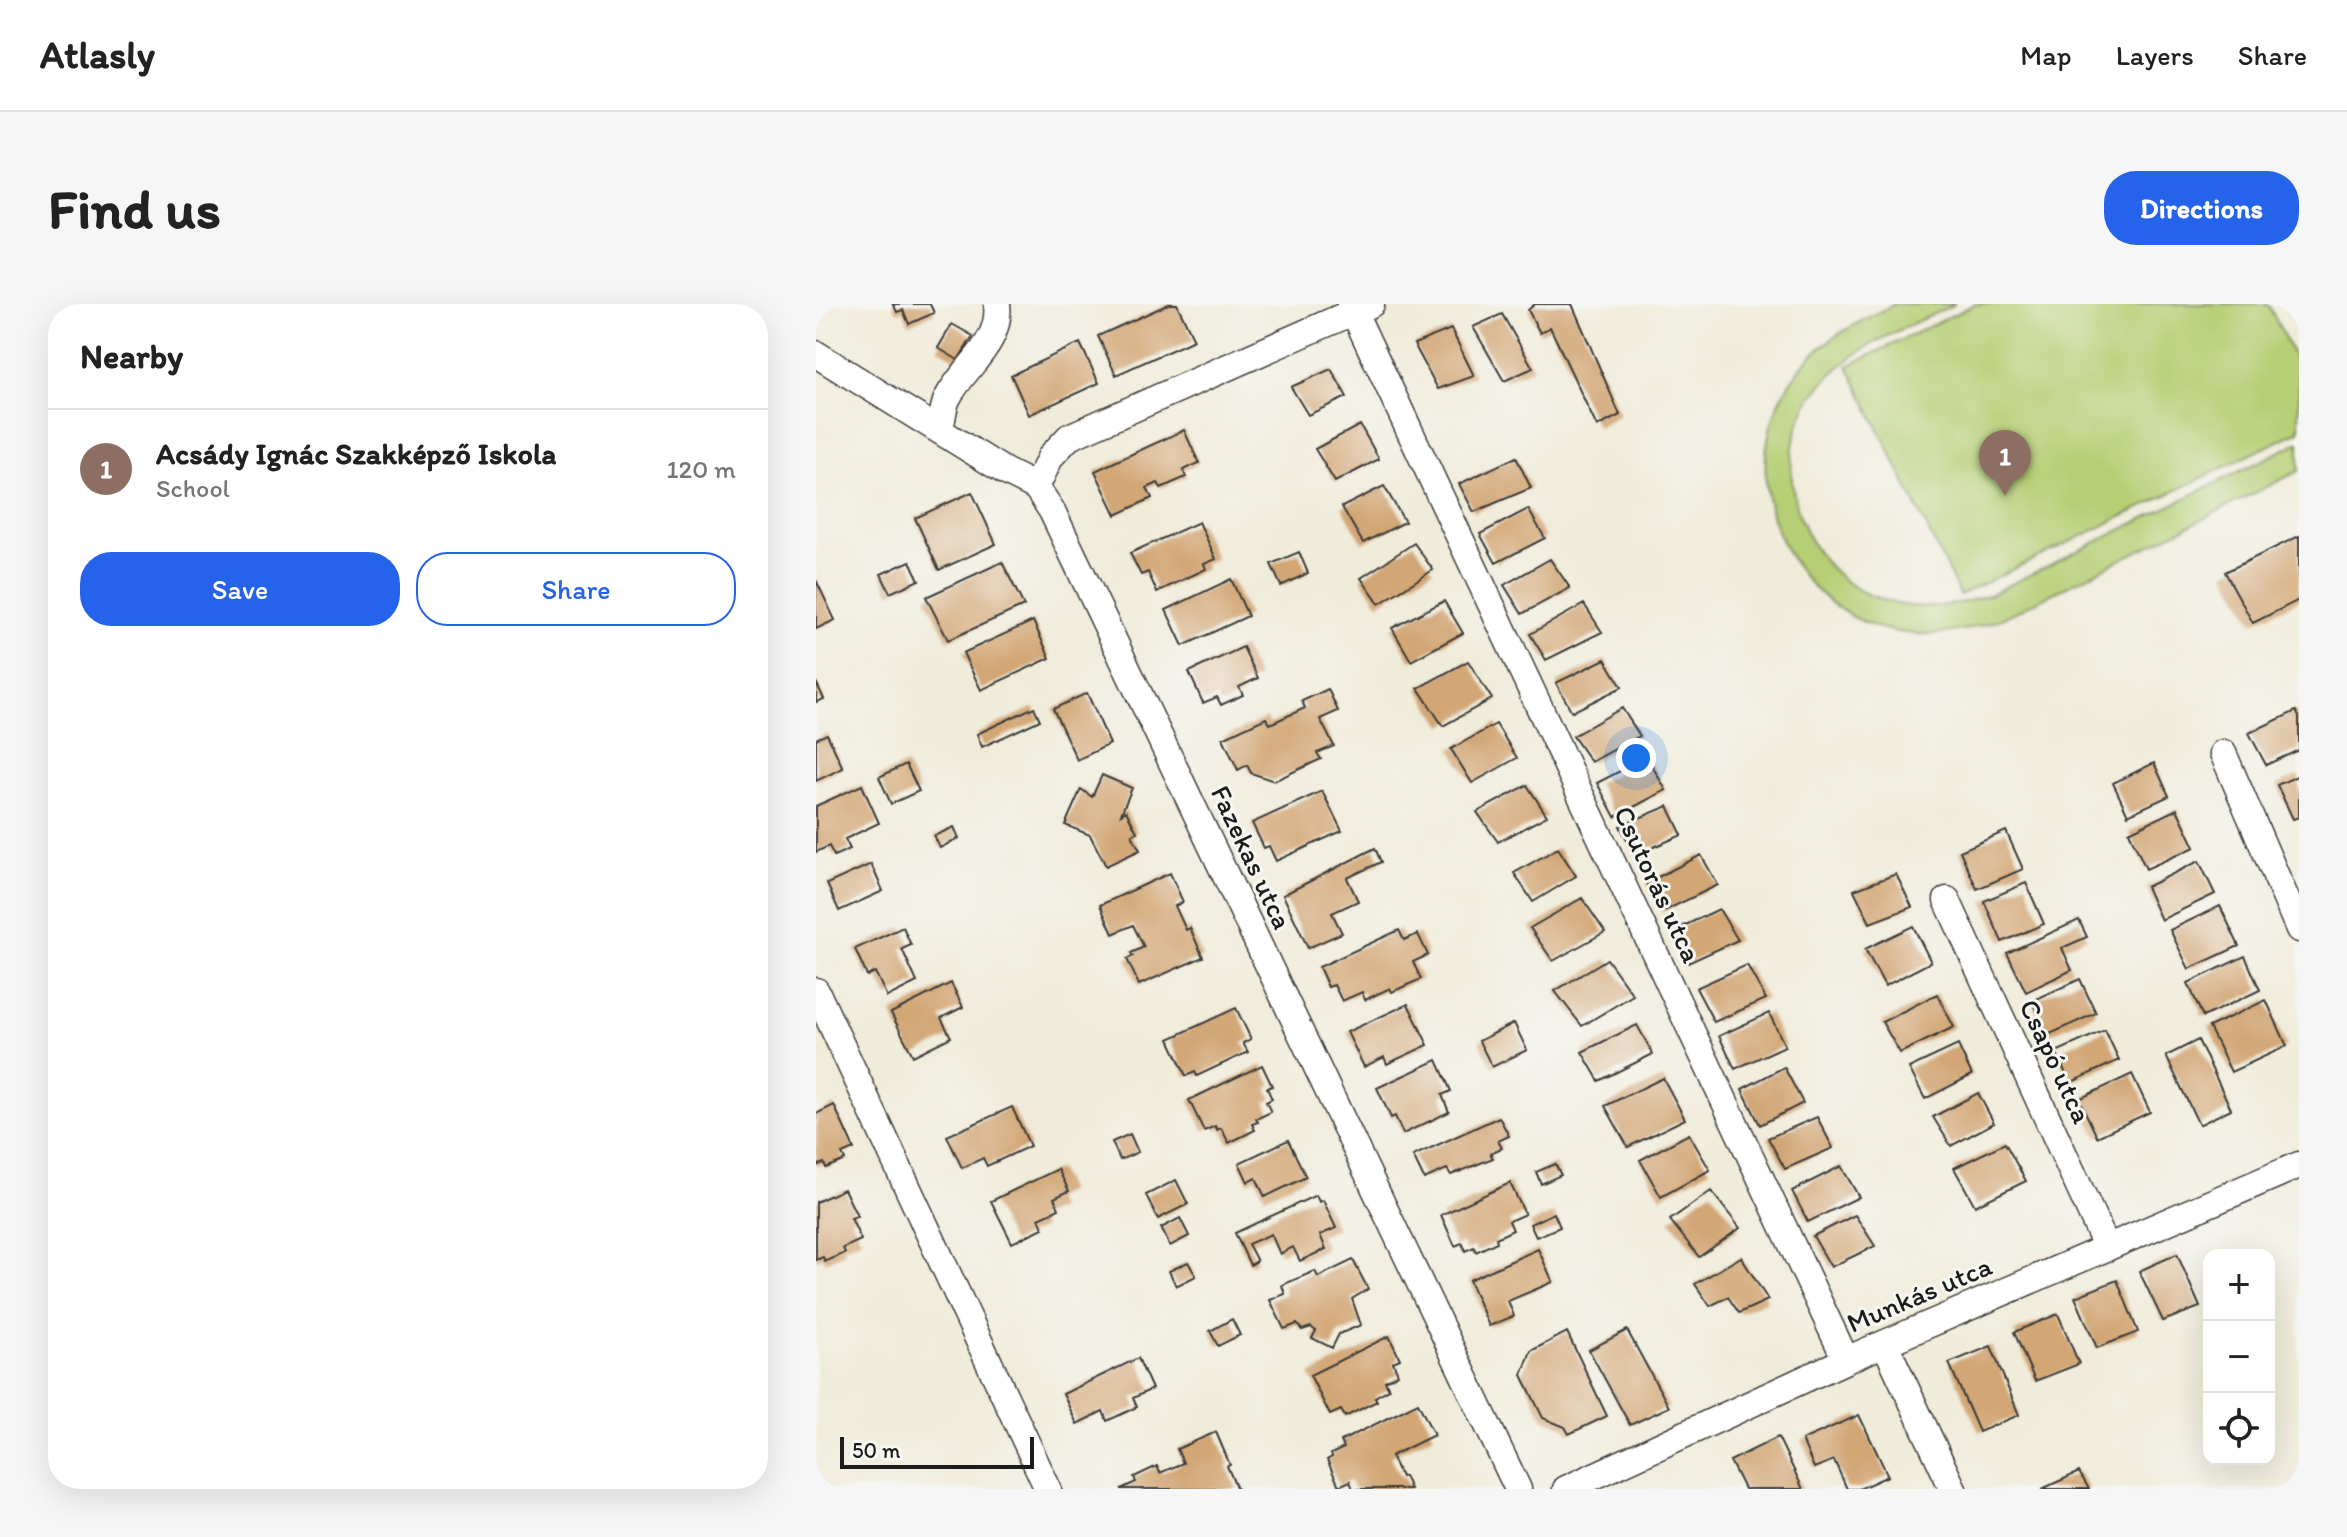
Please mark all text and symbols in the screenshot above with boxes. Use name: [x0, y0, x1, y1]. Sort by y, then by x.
text: Atlasly: [40, 32, 155, 78]
text: Map: [2020, 38, 2072, 72]
text: Layers: [2116, 38, 2194, 72]
text: Share: [2238, 38, 2307, 72]
button: Directions: [2104, 171, 2299, 245]
text: Find us: [48, 175, 221, 242]
text: Nearby: [80, 336, 183, 377]
pin: 1: [1979, 430, 2031, 496]
text: Acsády Ignác Szakképző Iskola: [156, 435, 556, 472]
text: 1: [100, 453, 112, 485]
text: 120 m: [667, 453, 736, 485]
text: School: [156, 472, 230, 504]
button: Save: [80, 552, 400, 626]
button: Share: [416, 552, 736, 626]
your location: [1616, 738, 1656, 778]
street label: Fazekas utca: [1204, 780, 1300, 934]
street label: Csutorás utca: [1607, 800, 1709, 968]
street label: Csapó utca: [2012, 994, 2100, 1129]
street label: Munkás utca: [1841, 1248, 1997, 1340]
map controls: [2203, 1249, 2275, 1465]
button: +: [2203, 1249, 2275, 1321]
button: −: [2203, 1321, 2275, 1393]
button: locate: [2203, 1393, 2275, 1465]
scale bar: [840, 1433, 1034, 1469]
text: 50 m: [852, 1437, 901, 1464]

